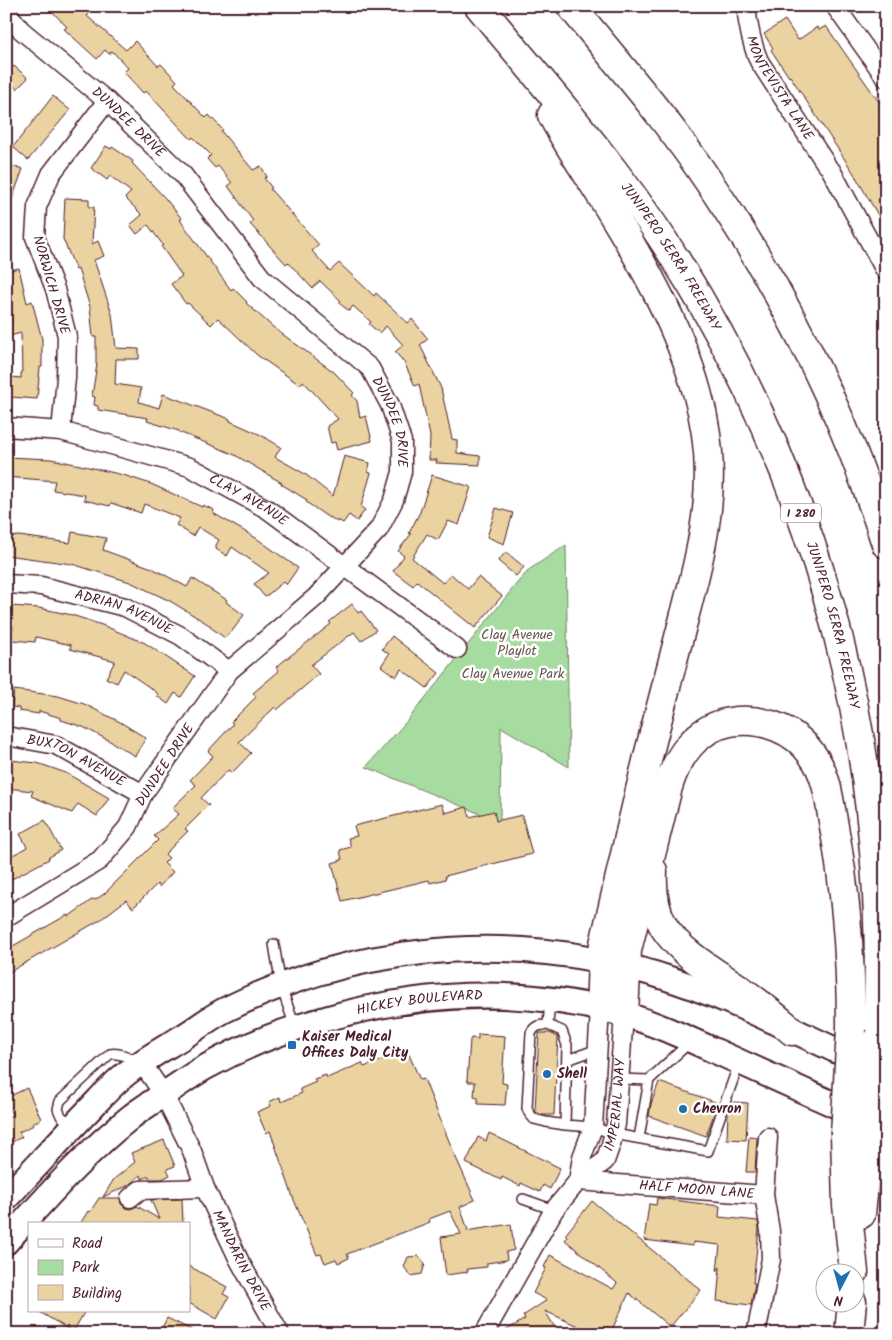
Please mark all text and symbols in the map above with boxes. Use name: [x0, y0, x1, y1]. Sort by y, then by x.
street label: MONTEVISTA LANE: [740, 33, 819, 146]
street label: DUNDEE DRIVE: [87, 81, 171, 164]
street label: JUNIPERO SERRA FREEWAY: [615, 178, 727, 336]
street label: NORWICH DRIVE: [26, 233, 76, 338]
street label: DUNDEE DRIVE: [366, 373, 413, 468]
street label: CLAY AVENUE: [205, 468, 293, 532]
road number: I 280: [781, 503, 821, 522]
street label: JUNIPERO SERRA FREEWAY: [800, 538, 865, 712]
street label: ADRIAN AVENUE: [72, 584, 177, 641]
park label: Clay Avenue Playlot: [481, 624, 554, 662]
park label: Clay Avenue Park: [462, 663, 565, 685]
street label: DUNDEE DRIVE: [130, 718, 201, 811]
street label: BUXTON AVENUE: [25, 729, 130, 793]
street label: HICKEY BOULEVARD: [354, 985, 483, 1022]
place label: Kaiser Medical Offices Daly City: [302, 1026, 409, 1064]
marker: Kaiser Medical Offices Daly City: [286, 1039, 298, 1051]
street label: IMPERIAL WAY: [598, 1057, 632, 1154]
place label: Shell: [557, 1063, 587, 1085]
marker: Shell: [541, 1068, 553, 1080]
place label: Chevron: [693, 1098, 742, 1120]
marker: Chevron: [677, 1103, 689, 1115]
street label: HALF MOON LANE: [638, 1175, 756, 1205]
street label: MANDARIN DRIVE: [206, 1206, 277, 1316]
legend: [28, 1222, 190, 1312]
text: Road: [72, 1232, 103, 1256]
text: Park: [72, 1256, 100, 1280]
north arrow: [814, 1262, 864, 1312]
text: Building: [72, 1282, 122, 1306]
text: N: [833, 1289, 844, 1311]

